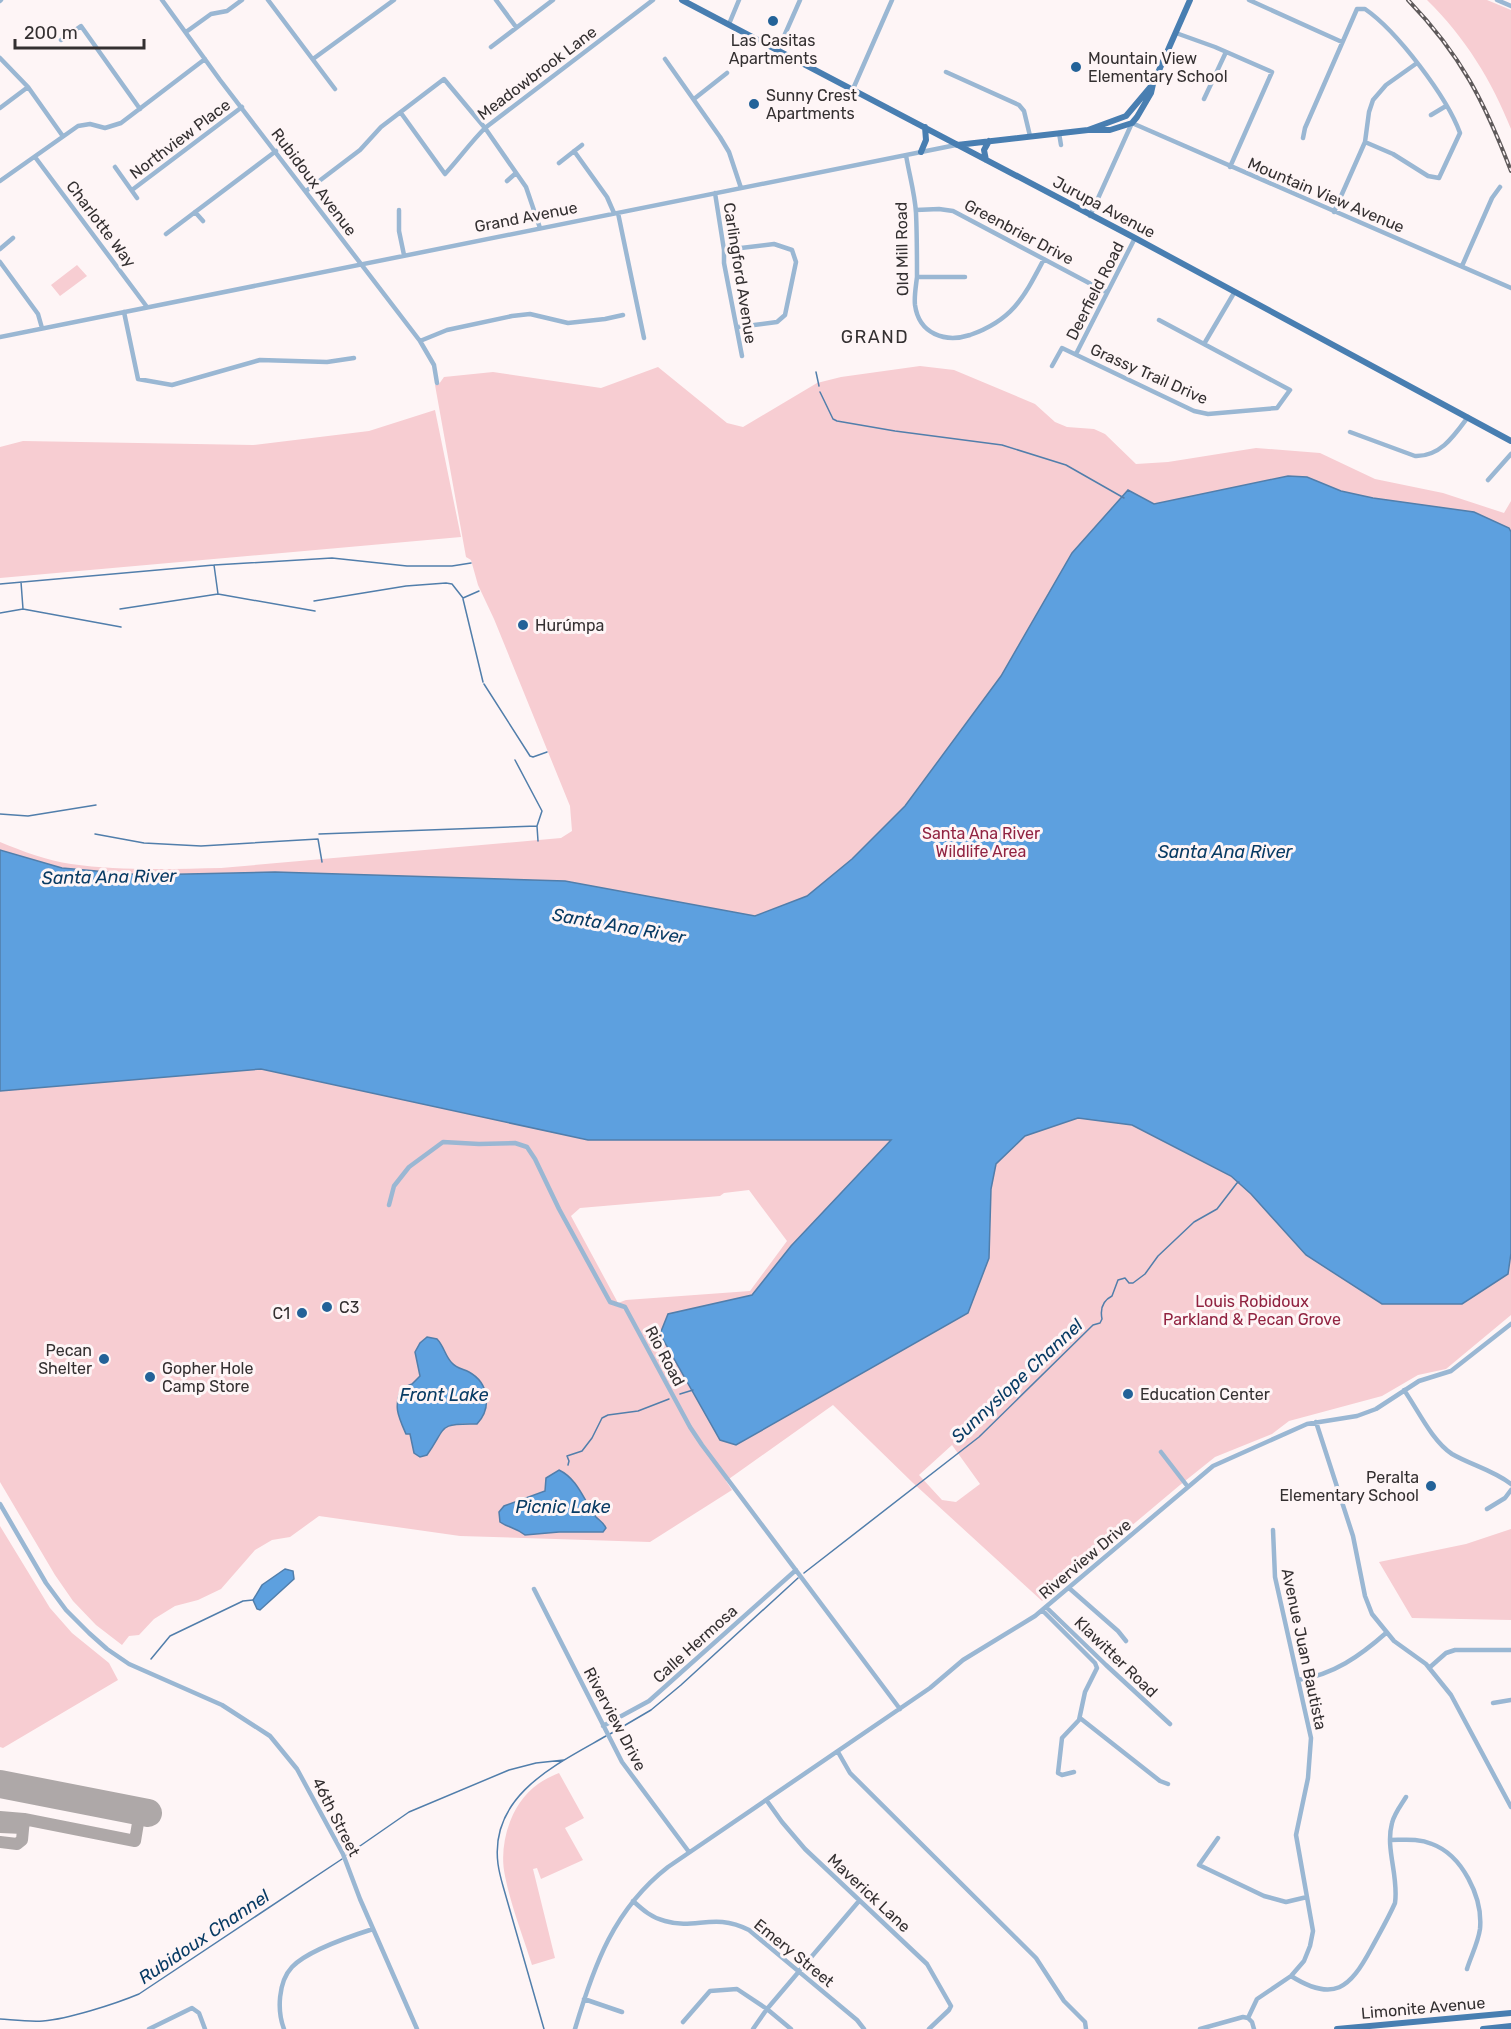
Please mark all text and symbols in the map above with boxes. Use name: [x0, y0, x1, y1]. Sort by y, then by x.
scale bar: [15, 12, 144, 50]
marker: Las Casitas Apartments: [766, 14, 780, 28]
text: 200 m: [24, 22, 78, 44]
street label: Meadowbrook Lane: [474, 22, 600, 124]
place label: Las Casitas Apartments: [729, 31, 817, 68]
place label: Mountain View Elementary School: [1088, 49, 1228, 86]
marker: Mountain View Elementary School: [1069, 60, 1083, 74]
place label: Sunny Crest Apartments: [766, 86, 857, 123]
street label: Northview Place: [126, 95, 234, 183]
marker: Sunny Crest Apartments: [747, 97, 761, 111]
street label: Rubidoux Avenue: [267, 124, 361, 240]
street label: Mountain View Avenue: [1245, 153, 1407, 237]
street label: Jurupa Avenue: [1050, 172, 1159, 242]
street label: Charlotte Way: [62, 177, 140, 271]
street label: Greenbrier Drive: [961, 195, 1077, 269]
street label: Grand Avenue: [473, 198, 579, 236]
street label: Carlingford Avenue: [719, 201, 761, 345]
street label: Old Mill Road: [892, 202, 912, 296]
street label: Deerfield Road: [1062, 239, 1128, 343]
district label: GRAND: [841, 326, 909, 348]
street label: Grassy Trail Drive: [1087, 340, 1211, 408]
place label: Hurúmpa: [535, 616, 604, 635]
marker: Hurúmpa: [516, 618, 530, 632]
park label: Santa Ana River Wildlife Area: [922, 824, 1040, 861]
water label: Santa Ana River: [1158, 841, 1293, 863]
water label: Santa Ana River: [41, 865, 178, 889]
water label: Santa Ana River: [551, 903, 688, 949]
park label: Louis Robidoux Parkland & Pecan Grove: [1163, 1292, 1341, 1329]
place label: C3: [339, 1298, 359, 1317]
marker: C3: [320, 1300, 334, 1314]
place label: C1: [272, 1304, 290, 1323]
marker: C1: [295, 1306, 309, 1320]
water label: Sunnyslope Channel: [947, 1314, 1088, 1448]
street label: Rio Road: [641, 1323, 689, 1389]
place label: Pecan Shelter: [38, 1341, 92, 1378]
marker: Pecan Shelter: [97, 1352, 111, 1366]
place label: Gopher Hole Camp Store: [162, 1359, 253, 1396]
marker: Gopher Hole Camp Store: [143, 1370, 157, 1384]
water label: Front Lake: [400, 1384, 488, 1406]
place label: Education Center: [1140, 1385, 1270, 1404]
marker: Education Center: [1121, 1387, 1135, 1401]
place label: Peralta Elementary School: [1279, 1468, 1419, 1505]
marker: Peralta Elementary School: [1424, 1479, 1438, 1493]
water label: Picnic Lake: [515, 1496, 611, 1518]
street label: Riverview Drive: [1035, 1515, 1135, 1603]
street label: Avenue Juan Bautista: [1278, 1567, 1330, 1731]
street label: Calle Hermosa: [649, 1601, 741, 1687]
street label: Klawitter Road: [1071, 1613, 1161, 1701]
street label: Riverview Drive: [580, 1664, 650, 1774]
street label: 46th Street: [308, 1774, 364, 1860]
street label: Maverick Lane: [824, 1850, 914, 1936]
water label: Rubidoux Channel: [134, 1885, 274, 1989]
street label: Emery Street: [750, 1915, 838, 1991]
street label: Limonite Avenue: [1360, 1993, 1486, 2023]

